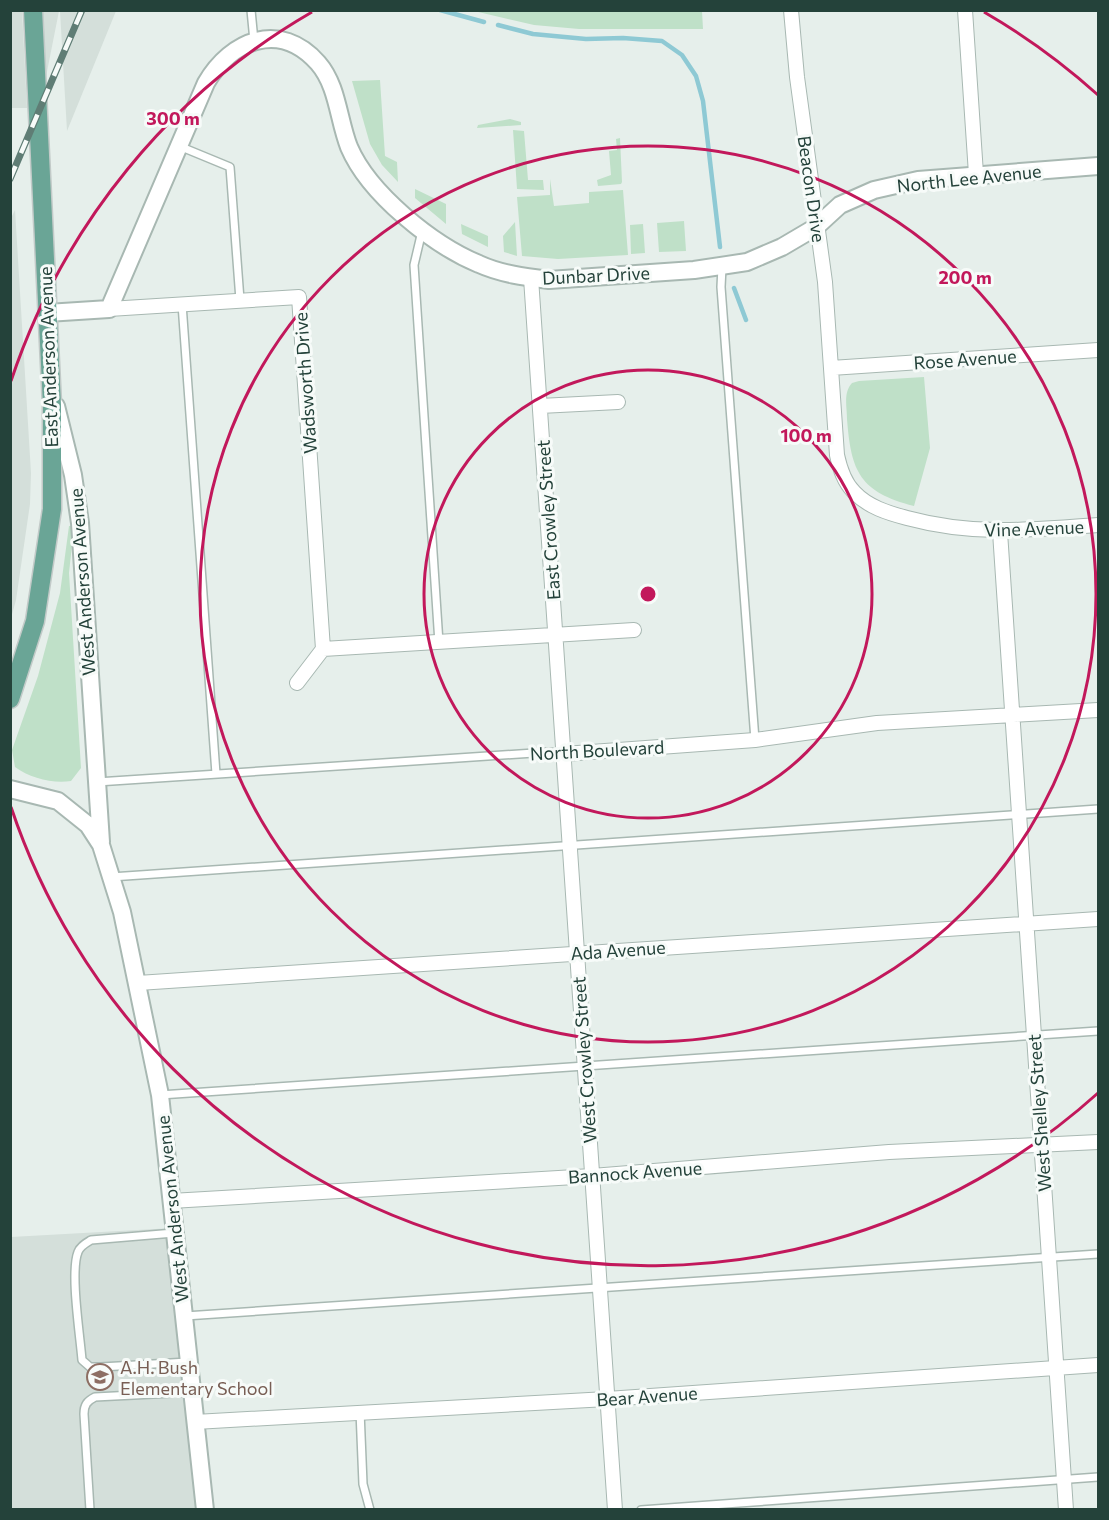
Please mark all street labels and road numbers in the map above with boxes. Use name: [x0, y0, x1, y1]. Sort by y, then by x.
street label: Beacon Drive: [794, 134, 830, 244]
street label: North Lee Avenue: [896, 159, 1042, 197]
street label: Dunbar Drive: [542, 261, 650, 289]
street label: East Anderson Avenue: [34, 266, 62, 448]
street label: Wadsworth Drive: [289, 311, 321, 455]
street label: Rose Avenue: [913, 344, 1017, 374]
street label: East Crowley Street: [531, 439, 565, 601]
street label: West Anderson Avenue: [64, 488, 100, 676]
street label: Vine Avenue: [984, 515, 1084, 541]
street label: North Boulevard: [529, 735, 665, 765]
street label: Ada Avenue: [570, 936, 666, 964]
street label: West Crowley Street: [567, 976, 601, 1144]
street label: West Shelley Street: [1023, 1033, 1055, 1193]
street label: West Anderson Avenue: [151, 1114, 193, 1304]
street label: Bannock Avenue: [567, 1156, 703, 1188]
street label: Bear Avenue: [596, 1381, 698, 1411]

